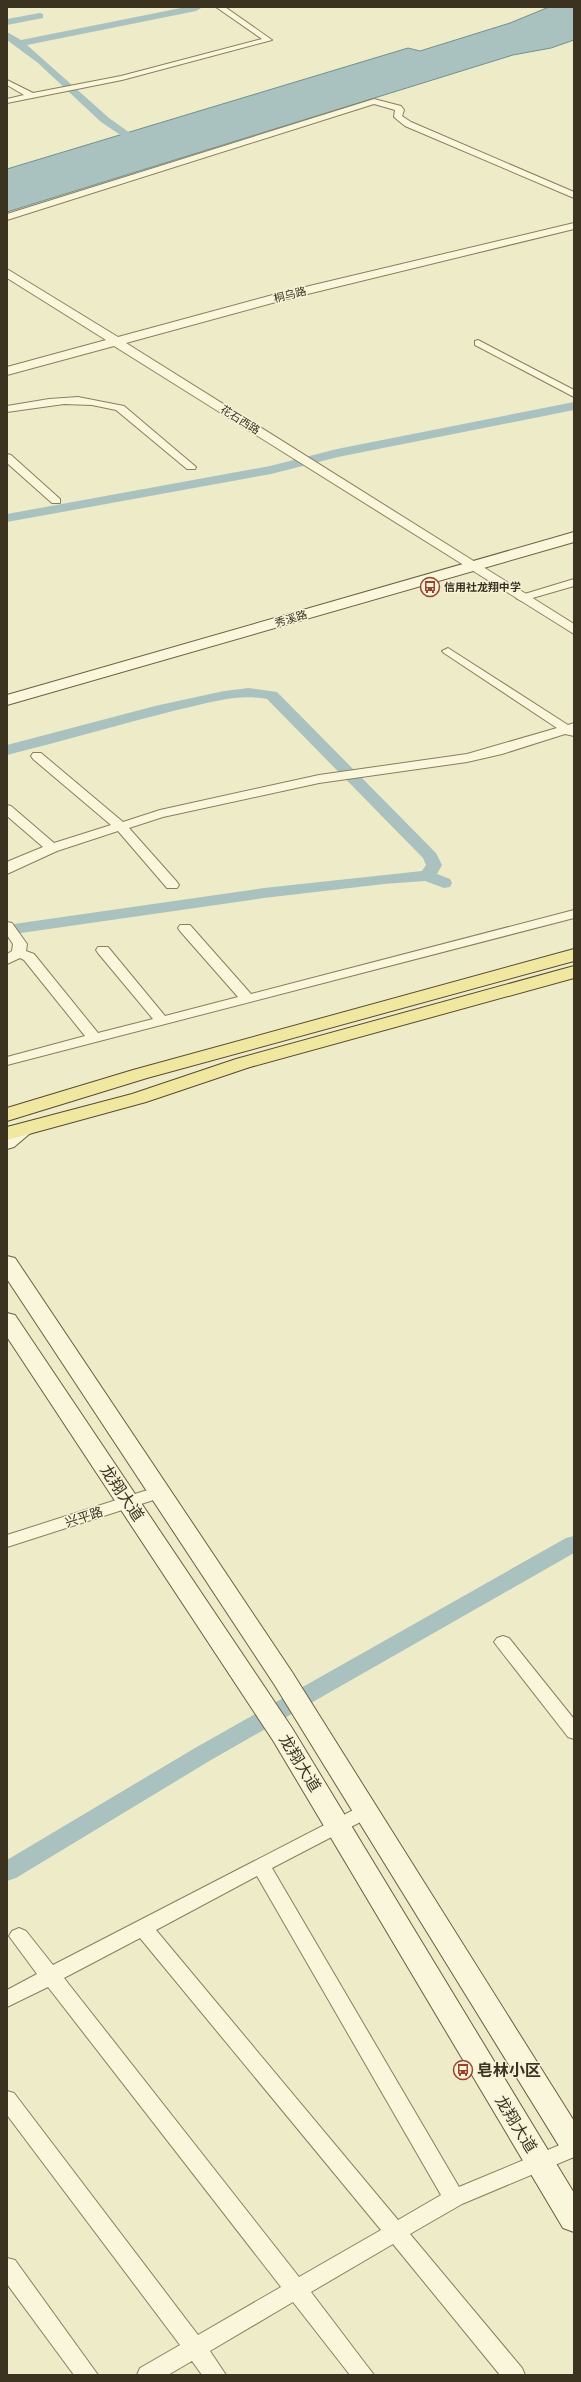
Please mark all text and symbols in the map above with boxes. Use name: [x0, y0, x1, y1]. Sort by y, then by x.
street label: 桐乌路: [272, 285, 308, 305]
street label: 花石西路: [218, 403, 262, 437]
bus stop icon: 信用社龙翔中学: [419, 576, 441, 598]
place label: 信用社龙翔中学: [444, 581, 521, 594]
street label: 秀溪路: [273, 608, 309, 630]
street label: 龙翔大道: [96, 1461, 148, 1525]
street label: 兴平路: [63, 1504, 105, 1530]
street label: 龙翔大道: [275, 1731, 325, 1795]
bus stop icon: 皂林小区: [452, 2059, 474, 2081]
place label: 皂林小区: [477, 2061, 541, 2080]
street label: 龙翔大道: [491, 2092, 541, 2156]

